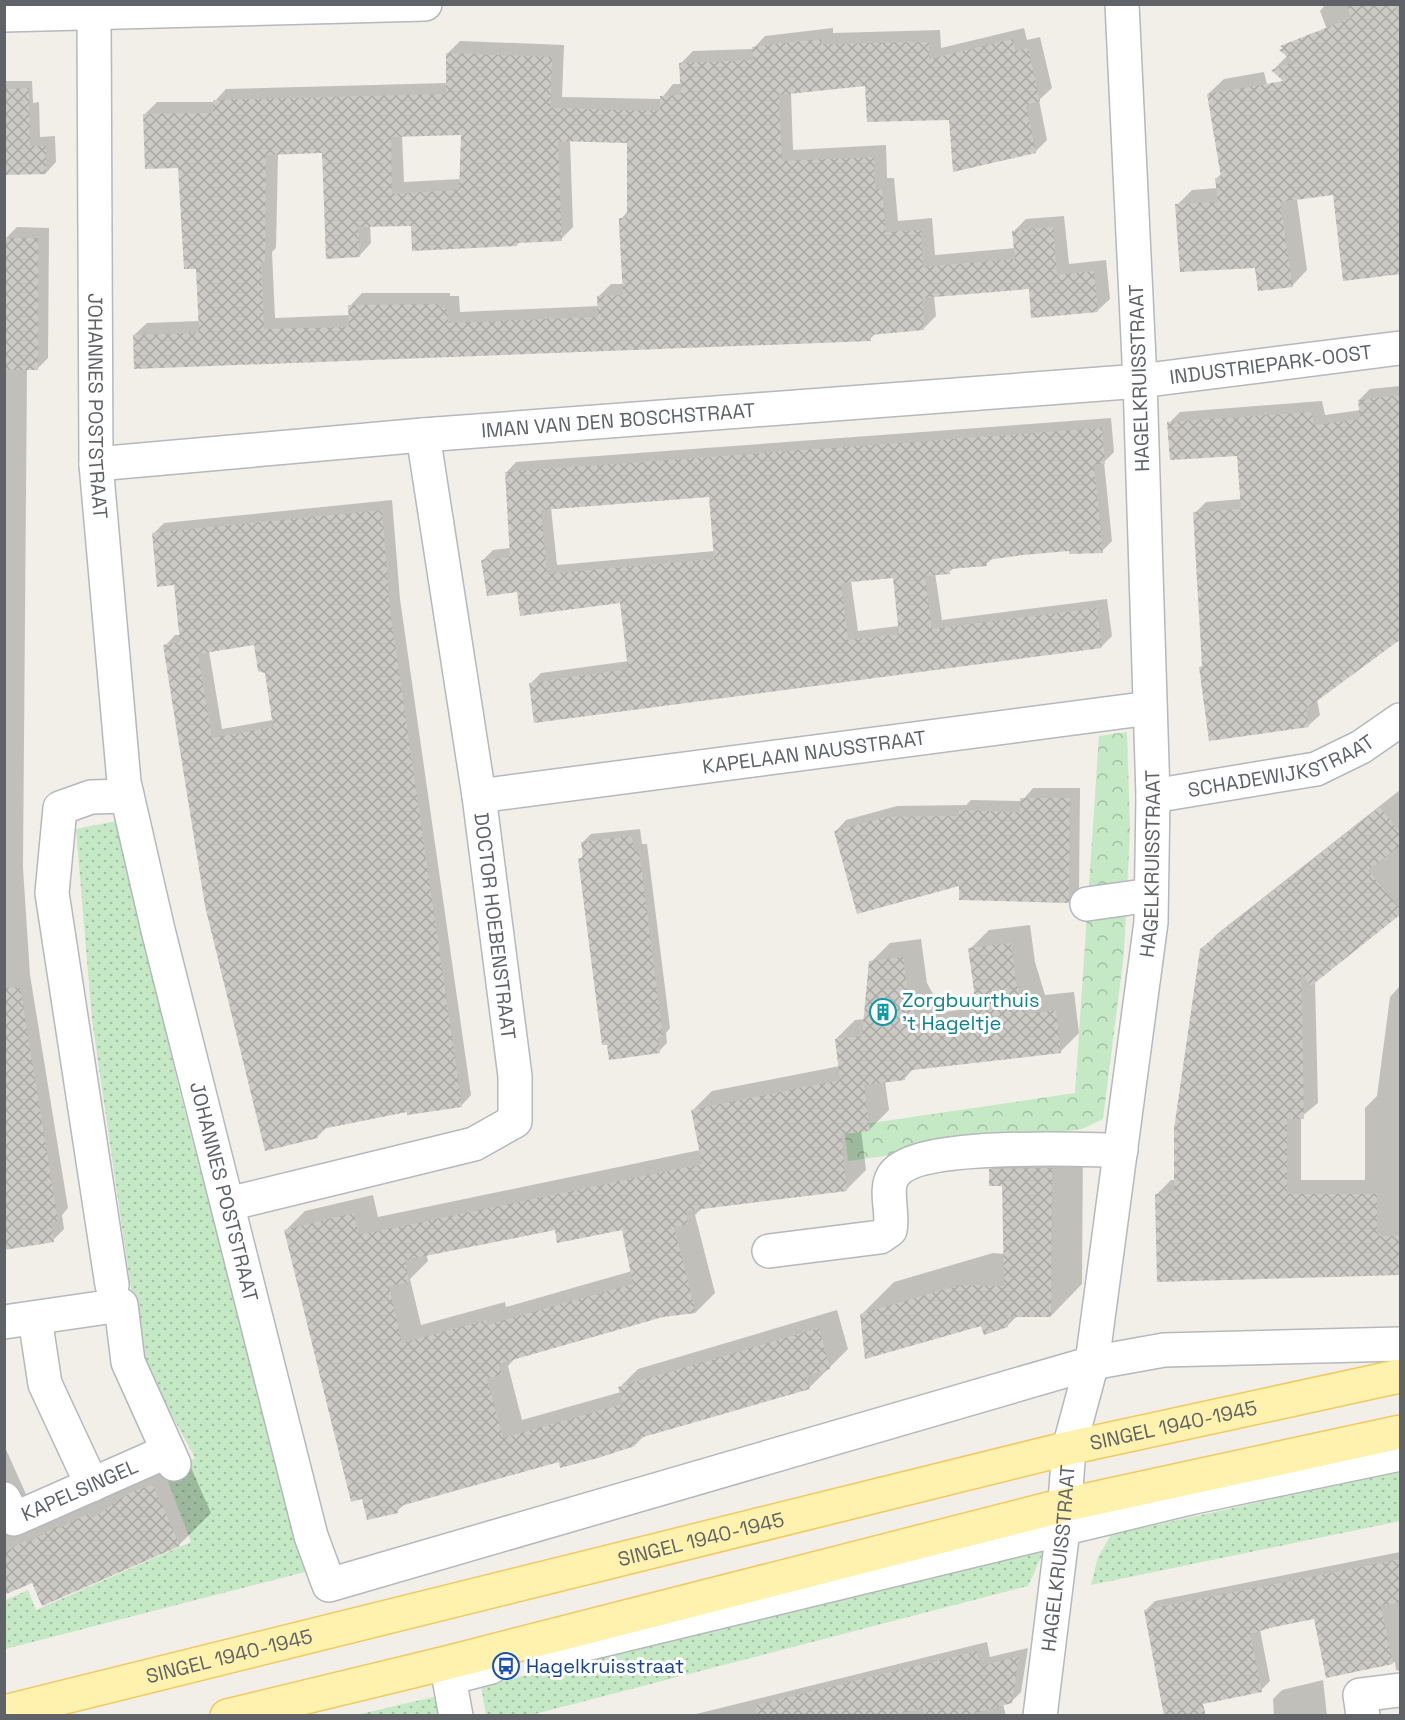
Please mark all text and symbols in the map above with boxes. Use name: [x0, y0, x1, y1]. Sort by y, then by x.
street label: HAGELKRUISSTRAAT: [1123, 284, 1155, 472]
street label: JOHANNES POSTSTRAAT: [82, 293, 114, 520]
street label: INDUSTRIEPARK-OOST: [1168, 339, 1374, 390]
street label: IMAN VAN DEN BOSCHSTRAAT: [480, 397, 756, 444]
street label: KAPELAAN NAUSSTRAAT: [701, 724, 928, 780]
street label: SCHADEWIJKSTRAAT: [1186, 729, 1380, 803]
street label: HAGELKRUISSTRAAT: [1133, 769, 1166, 959]
street label: DOCTOR HOEBENSTRAAT: [468, 811, 522, 1041]
place label: Zorgbuurthuis 't Hageltje: [902, 987, 1040, 1036]
building icon: Zorgbuurthuis 't Hageltje: [868, 997, 898, 1027]
street label: JOHANNES POSTSTRAAT: [184, 1079, 264, 1305]
street label: SINGEL 1940-1945: [1087, 1394, 1259, 1456]
street label: KAPELSINGEL: [17, 1453, 142, 1527]
street label: HAGELKRUISSTRAAT: [1035, 1464, 1081, 1653]
street label: SINGEL 1940-1945: [615, 1506, 787, 1572]
street label: SINGEL 1940-1945: [143, 1623, 315, 1689]
bus stop icon: Hagelkruisstraat: [491, 1651, 521, 1681]
place label: Hagelkruisstraat: [526, 1653, 684, 1679]

